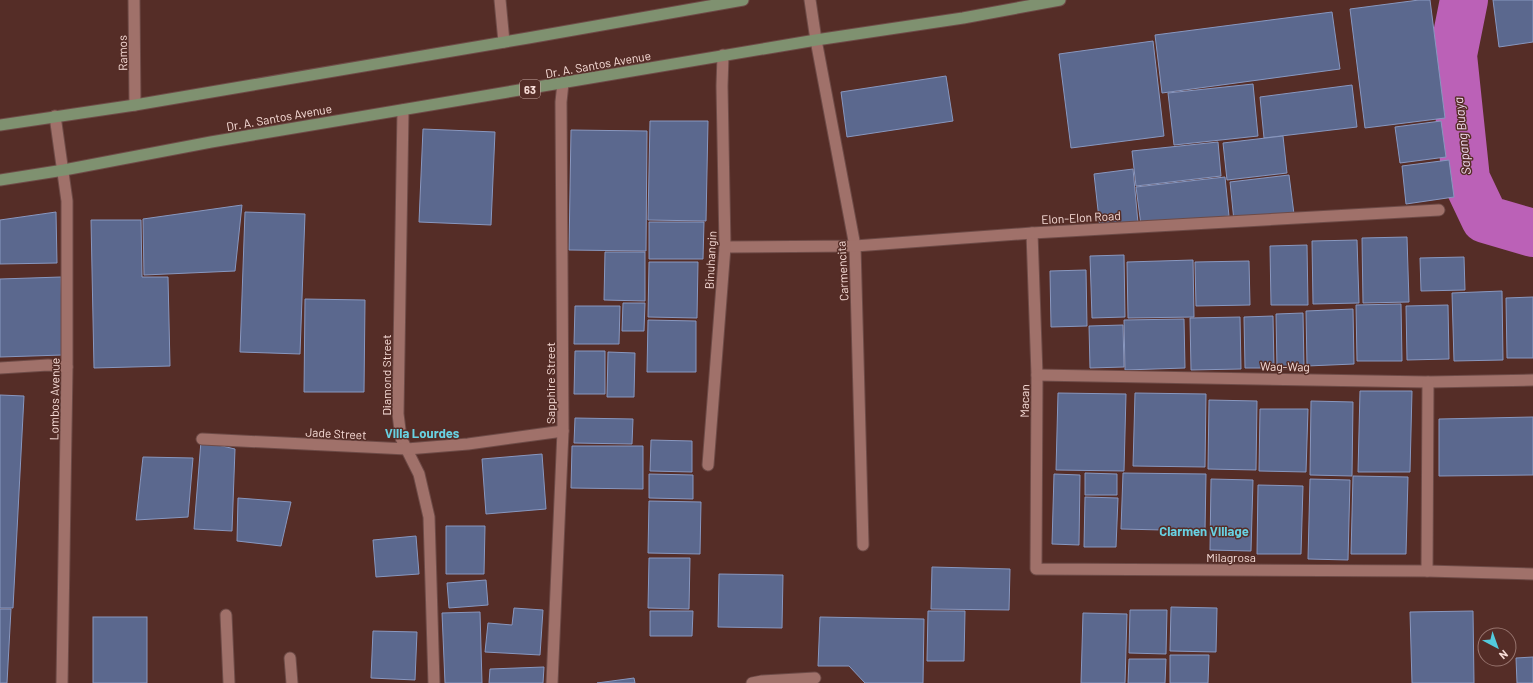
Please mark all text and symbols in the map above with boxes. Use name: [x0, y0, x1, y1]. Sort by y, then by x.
street label: Ramos: [115, 35, 129, 71]
street label: Dr. A. Santos Avenue: [544, 48, 652, 80]
road number: 63: [520, 80, 540, 98]
water label: Sapang Buaya: [1450, 96, 1474, 176]
street label: Dr. A. Santos Avenue: [225, 101, 333, 133]
street label: Elon-Elon Road: [1041, 208, 1121, 226]
street label: Binuhangin: [701, 230, 719, 290]
street label: Carmencita: [833, 241, 851, 301]
street label: Diamond Street: [379, 334, 393, 416]
street label: Sapphire Street: [543, 342, 557, 424]
street label: Lombos Avenue: [46, 358, 62, 440]
street label: Wag-Wag: [1260, 359, 1310, 373]
street label: Macan: [1017, 384, 1031, 418]
street label: Jade Street: [305, 424, 367, 442]
district label: Villa Lourdes: [385, 425, 460, 441]
district label: Clarmen Village: [1159, 523, 1249, 539]
street label: Milagrosa: [1206, 550, 1256, 564]
north arrow: [1477, 627, 1517, 667]
text: N: [1497, 648, 1511, 662]

